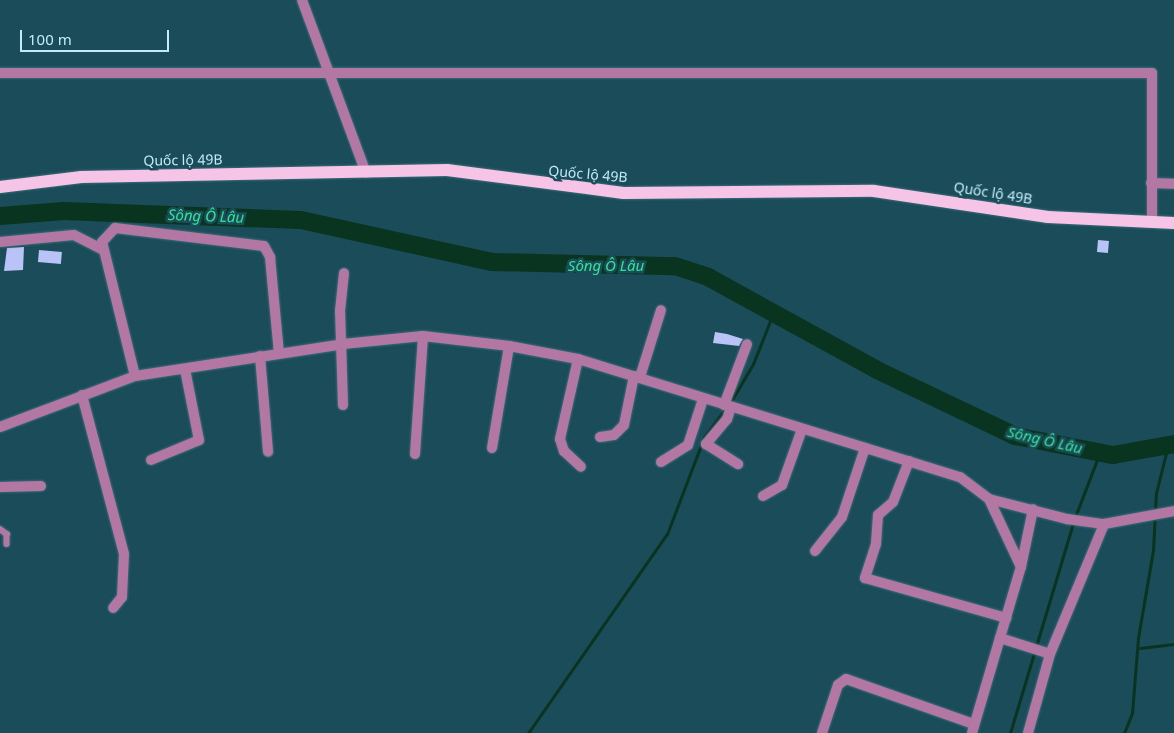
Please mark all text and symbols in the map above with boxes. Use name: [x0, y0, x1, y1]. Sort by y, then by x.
scale bar: [22, 20, 171, 52]
text: 100 m: [28, 29, 72, 49]
street label: Quốc lộ 49B: [143, 151, 223, 169]
street label: Quốc lộ 49B: [548, 162, 628, 186]
street label: Quốc lộ 49B: [953, 179, 1033, 207]
water label: Sông Ô Lâu: [168, 206, 244, 226]
water label: Sông Ô Lâu: [568, 257, 644, 275]
water label: Sông Ô Lâu: [1006, 423, 1084, 457]

